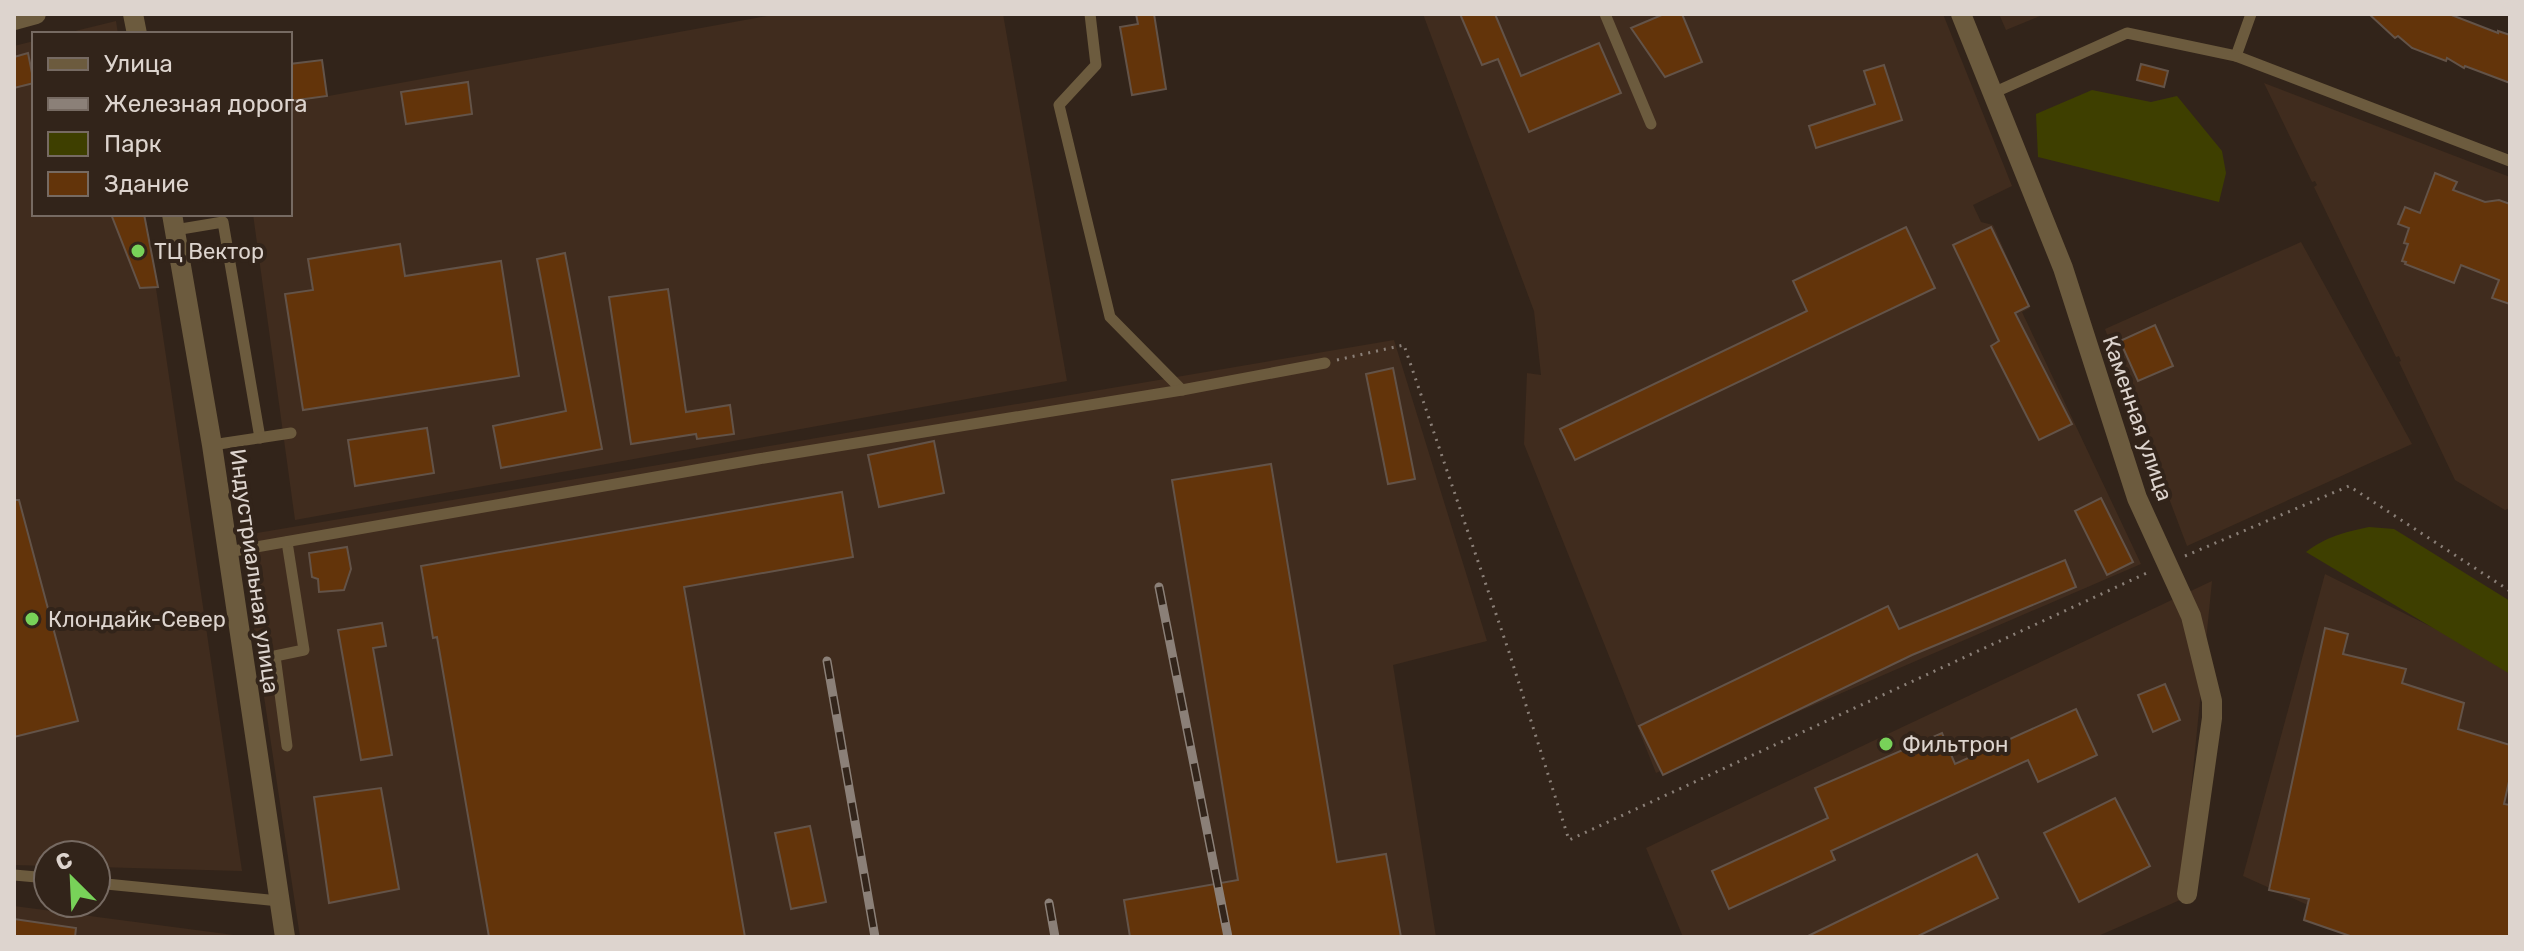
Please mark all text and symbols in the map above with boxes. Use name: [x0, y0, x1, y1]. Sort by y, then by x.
legend: [32, 32, 292, 216]
text: Улица: [104, 50, 173, 78]
text: Железная дорога: [104, 90, 307, 118]
text: Парк: [104, 130, 162, 158]
text: Здание: [104, 170, 189, 198]
place label: ТЦ Вектор: [154, 238, 264, 265]
marker: ТЦ Вектор: [129, 242, 147, 260]
street label: Каменная улица: [2097, 332, 2178, 504]
street label: Индустриальная улица: [224, 447, 285, 695]
place label: Клондайк-Север: [48, 606, 226, 633]
marker: Клондайк-Север: [23, 610, 41, 628]
place label: Фильтрон: [1902, 731, 2008, 758]
marker: Фильтрон: [1877, 735, 1895, 753]
north arrow: [32, 839, 112, 919]
text: С: [52, 846, 77, 877]

